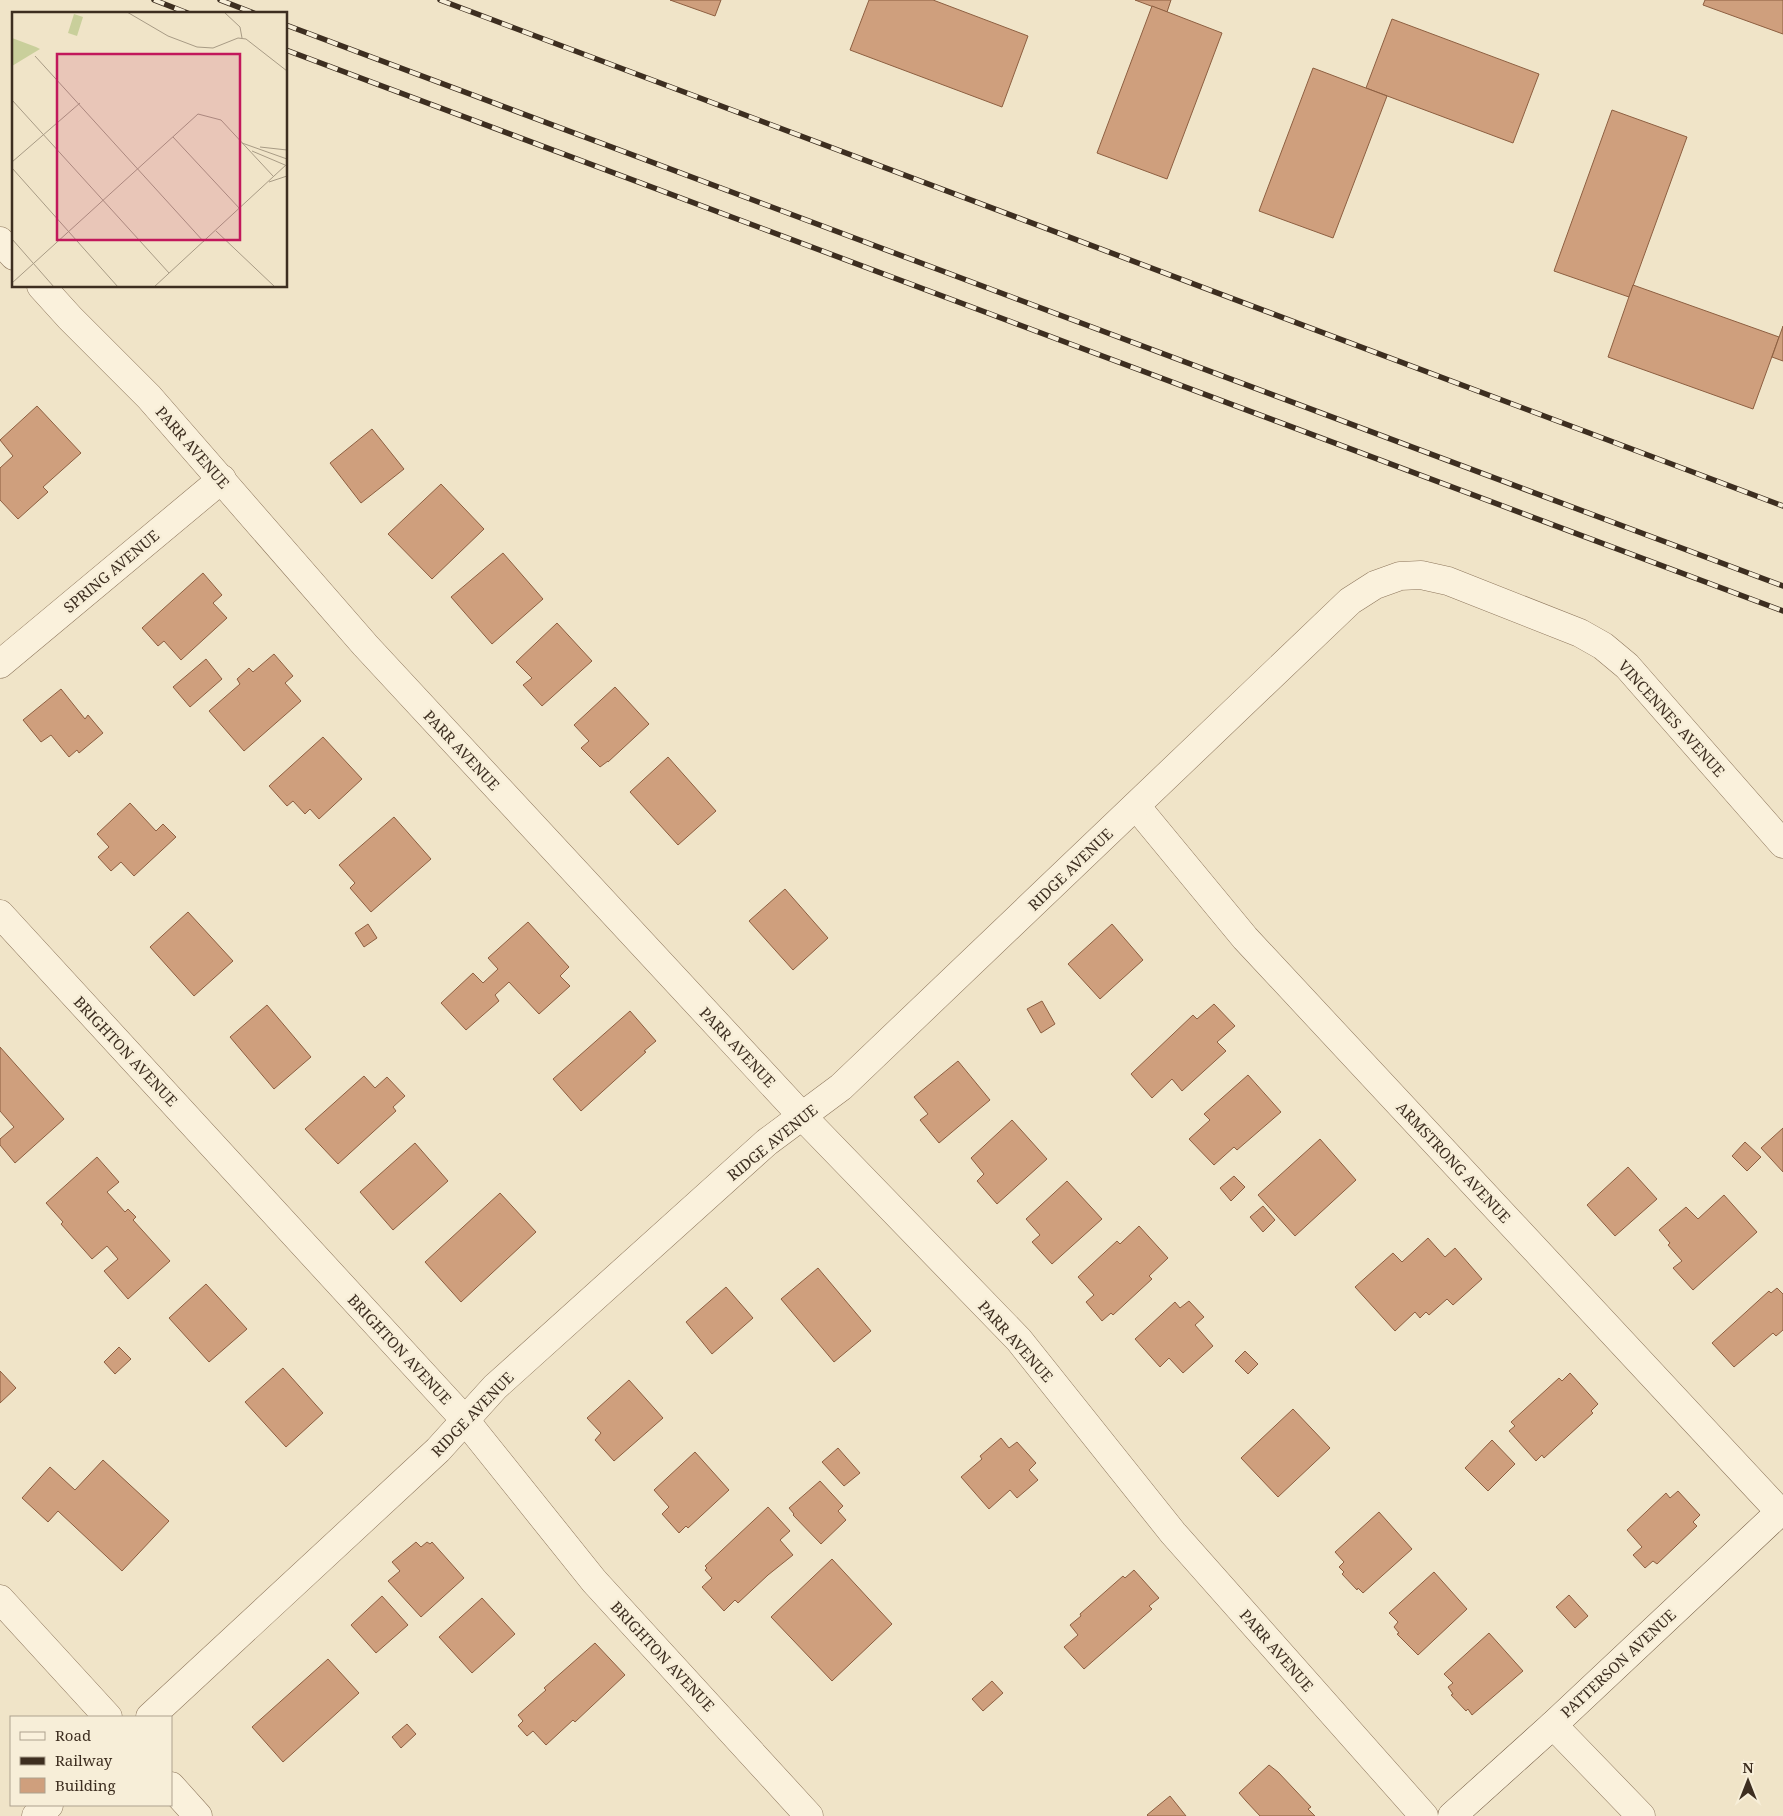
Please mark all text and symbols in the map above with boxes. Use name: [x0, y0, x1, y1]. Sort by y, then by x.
inset map: [12, 12, 288, 288]
street label: PARR AVENUE: [152, 402, 234, 492]
street label: SPRING AVENUE: [59, 525, 163, 617]
street label: VINCENNES AVENUE: [1614, 655, 1730, 781]
street label: PARR AVENUE: [420, 706, 504, 794]
street label: RIDGE AVENUE: [1023, 823, 1117, 915]
street label: BRIGHTON AVENUE: [70, 992, 182, 1110]
street label: PARR AVENUE: [696, 1003, 780, 1091]
street label: ARMSTRONG AVENUE: [1393, 1097, 1515, 1227]
street label: RIDGE AVENUE: [723, 1099, 821, 1185]
street label: BRIGHTON AVENUE: [344, 1290, 456, 1408]
street label: PARR AVENUE: [974, 1296, 1058, 1386]
street label: RIDGE AVENUE: [426, 1367, 518, 1461]
street label: BRIGHTON AVENUE: [607, 1597, 719, 1715]
street label: PATTERSON AVENUE: [1556, 1604, 1680, 1722]
street label: PARR AVENUE: [1236, 1605, 1318, 1695]
legend: [10, 1716, 172, 1806]
text: Road: [55, 1725, 91, 1745]
text: Railway: [55, 1750, 113, 1770]
north arrow: [1723, 1756, 1773, 1806]
text: N: [1742, 1758, 1754, 1777]
text: Building: [55, 1775, 116, 1795]

